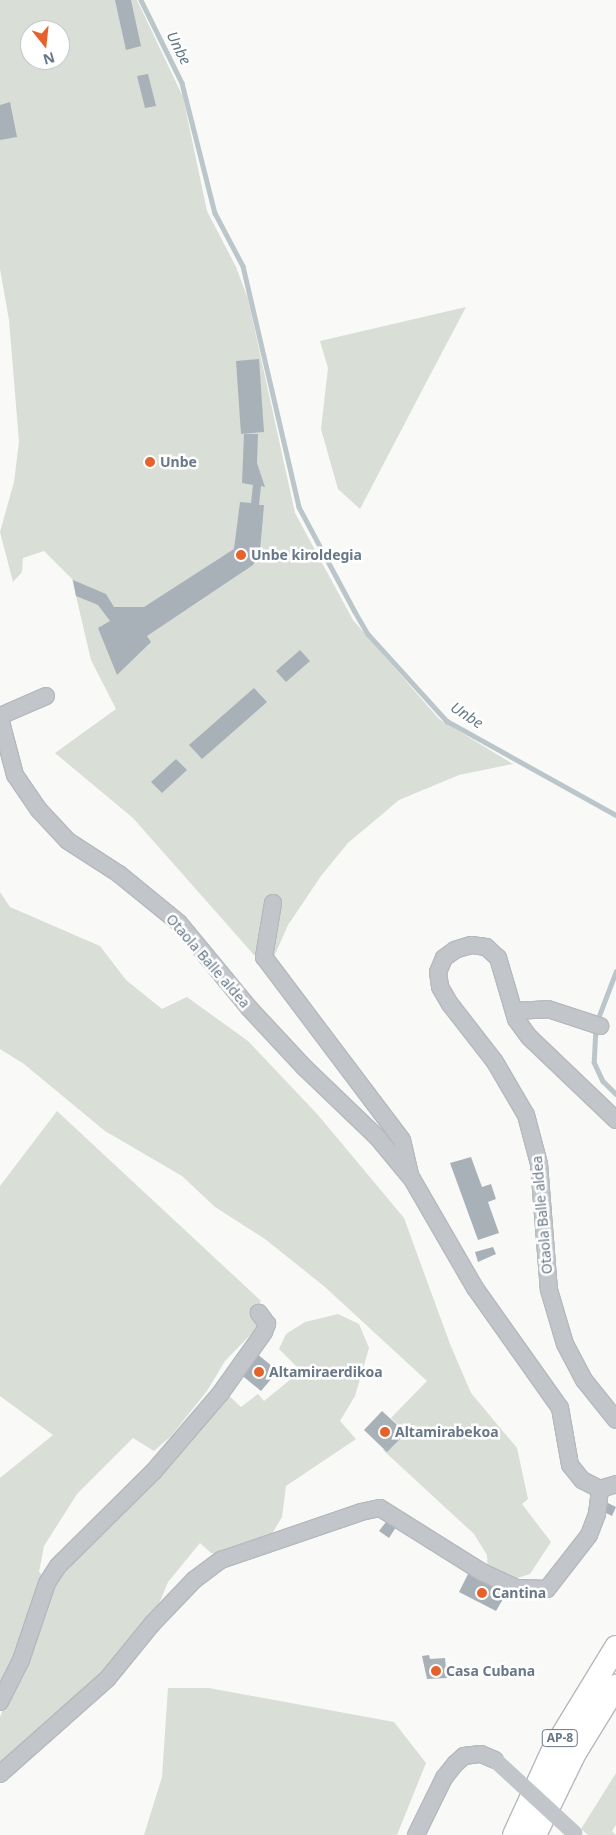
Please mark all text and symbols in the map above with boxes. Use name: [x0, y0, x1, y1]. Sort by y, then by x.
north arrow: [20, 20, 70, 70]
water label: Unbe: [163, 28, 195, 68]
text: N: [41, 48, 57, 70]
place label: Unbe: [160, 454, 197, 470]
marker: Unbe: [144, 456, 156, 468]
place label: Unbe kiroldegia: [251, 547, 362, 563]
marker: Unbe kiroldegia: [235, 549, 247, 561]
water label: Unbe: [447, 698, 487, 732]
street label: Otaola Balle aldea: [163, 911, 253, 1011]
street label: Otaola Balle aldea: [528, 1155, 556, 1275]
place label: Altamiraerdikoa: [269, 1364, 383, 1380]
marker: Altamiraerdikoa: [253, 1366, 265, 1378]
place label: Altamirabekoa: [395, 1424, 499, 1440]
marker: Altamirabekoa: [379, 1426, 391, 1438]
place label: Cantina: [492, 1585, 546, 1601]
marker: Cantina: [476, 1587, 488, 1599]
place label: Casa Cubana: [446, 1663, 535, 1679]
marker: Casa Cubana: [430, 1665, 442, 1677]
road number: AP-8: [541, 1729, 579, 1748]

